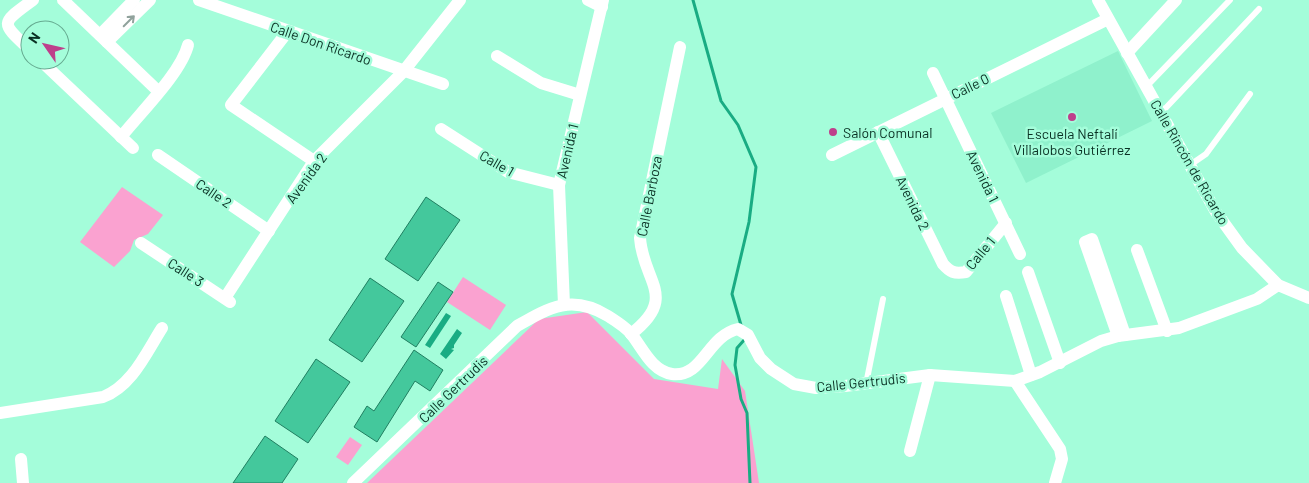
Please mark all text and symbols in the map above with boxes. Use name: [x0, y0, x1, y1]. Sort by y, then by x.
one-way arrow: [123, 15, 135, 27]
street label: Calle Don Ricardo: [268, 18, 374, 68]
north arrow: [20, 20, 70, 70]
text: N: [24, 29, 43, 46]
street label: Calle 0: [948, 70, 992, 102]
street label: Calle Rincón de Ricardo: [1147, 96, 1233, 228]
marker: Escuela Neftalí Villalobos Gutiérrez: [1066, 111, 1078, 123]
street label: Avenida 1: [552, 122, 582, 180]
place label: Salón Comunal: [843, 124, 933, 141]
place label: Escuela Neftalí Villalobos Gutiérrez: [1014, 125, 1131, 158]
marker: Salón Comunal: [827, 126, 839, 138]
street label: Calle 1: [477, 146, 517, 180]
street label: Avenida 1: [963, 147, 1003, 205]
street label: Avenida 2: [282, 149, 330, 207]
street label: Calle Barboza: [633, 154, 665, 238]
street label: Avenida 2: [893, 173, 933, 233]
street label: Calle 2: [193, 175, 235, 211]
street label: Calle 1: [962, 233, 998, 273]
street label: Calle 3: [165, 254, 207, 290]
street label: Calle Gertrudis: [415, 352, 491, 426]
street label: Calle Gertrudis: [816, 369, 907, 395]

